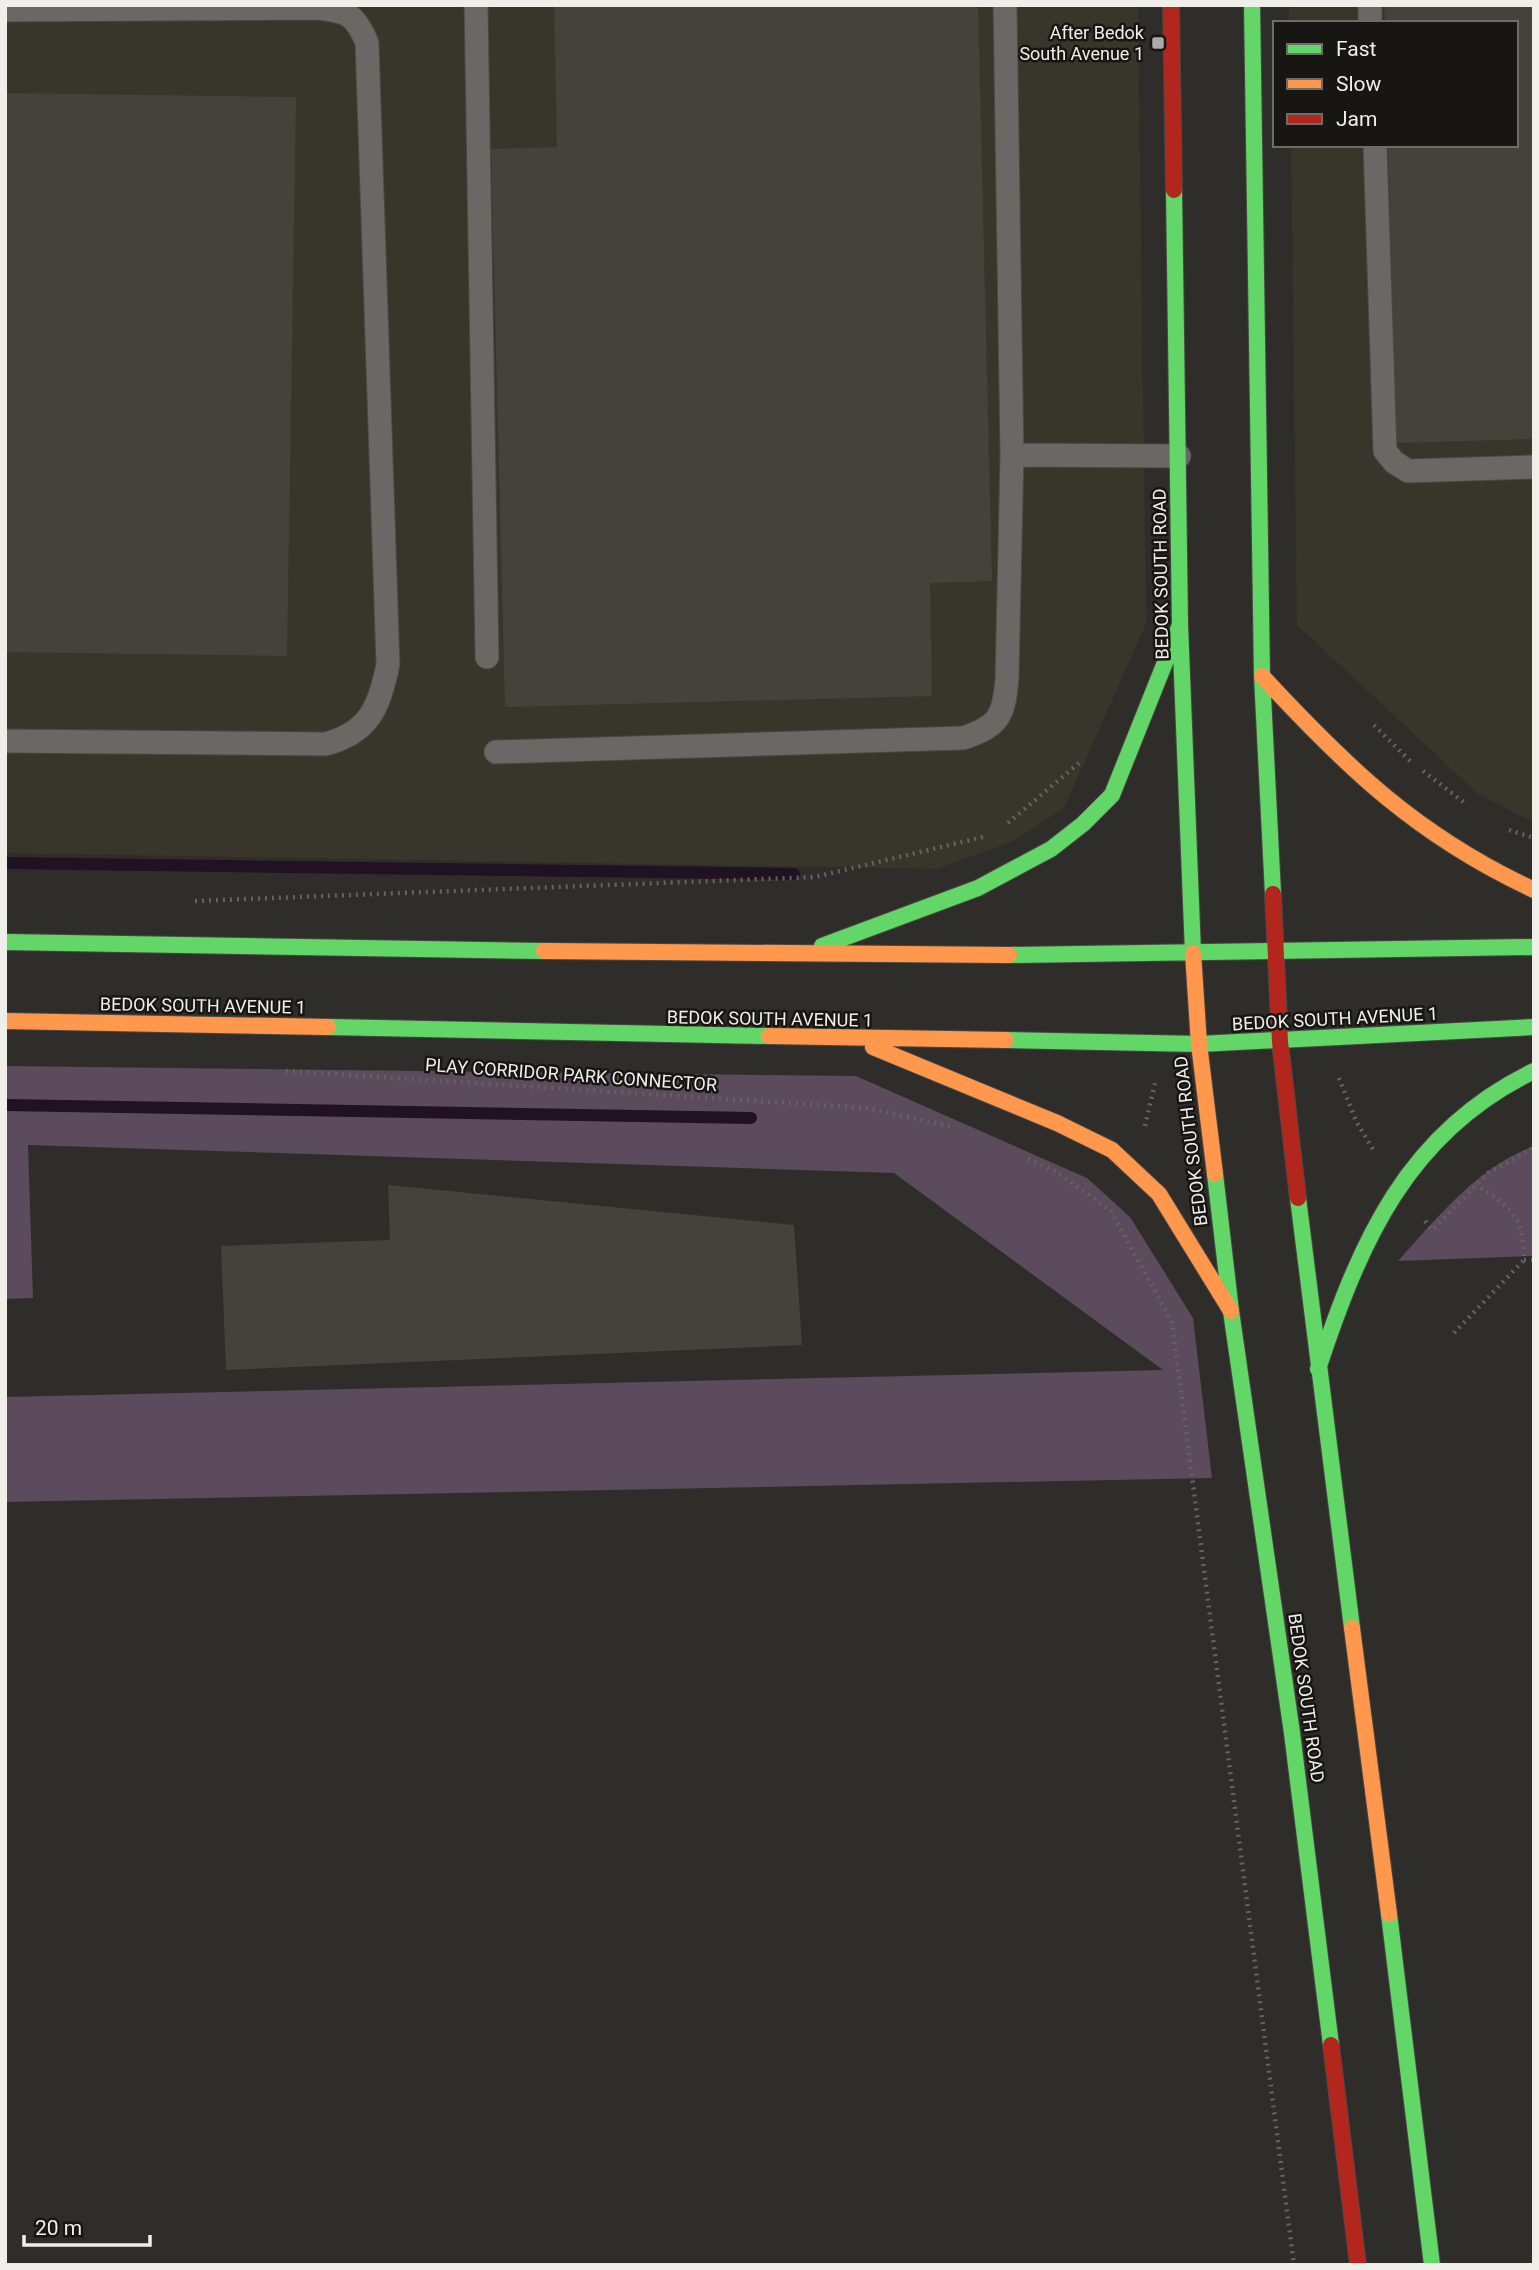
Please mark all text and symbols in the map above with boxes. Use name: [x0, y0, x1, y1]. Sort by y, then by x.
legend: [1273, 21, 1518, 147]
place label: After Bedok South Avenue 1: [1019, 22, 1145, 64]
marker: After Bedok South Avenue 1: [1150, 35, 1166, 51]
text: Fast: [1336, 37, 1377, 61]
text: Slow: [1336, 72, 1382, 96]
text: Jam: [1336, 107, 1377, 131]
street label: BEDOK SOUTH ROAD: [1149, 488, 1172, 660]
street label: BEDOK SOUTH AVENUE 1: [100, 993, 306, 1018]
street label: BEDOK SOUTH AVENUE 1: [1231, 1003, 1438, 1034]
street label: BEDOK SOUTH AVENUE 1: [667, 1006, 873, 1031]
street label: PLAY CORRIDOR PARK CONNECTOR: [424, 1054, 718, 1095]
street label: BEDOK SOUTH ROAD: [1170, 1055, 1211, 1227]
street label: BEDOK SOUTH ROAD: [1284, 1612, 1329, 1784]
scale bar: [24, 2204, 150, 2248]
text: 20 m: [35, 2216, 82, 2240]

